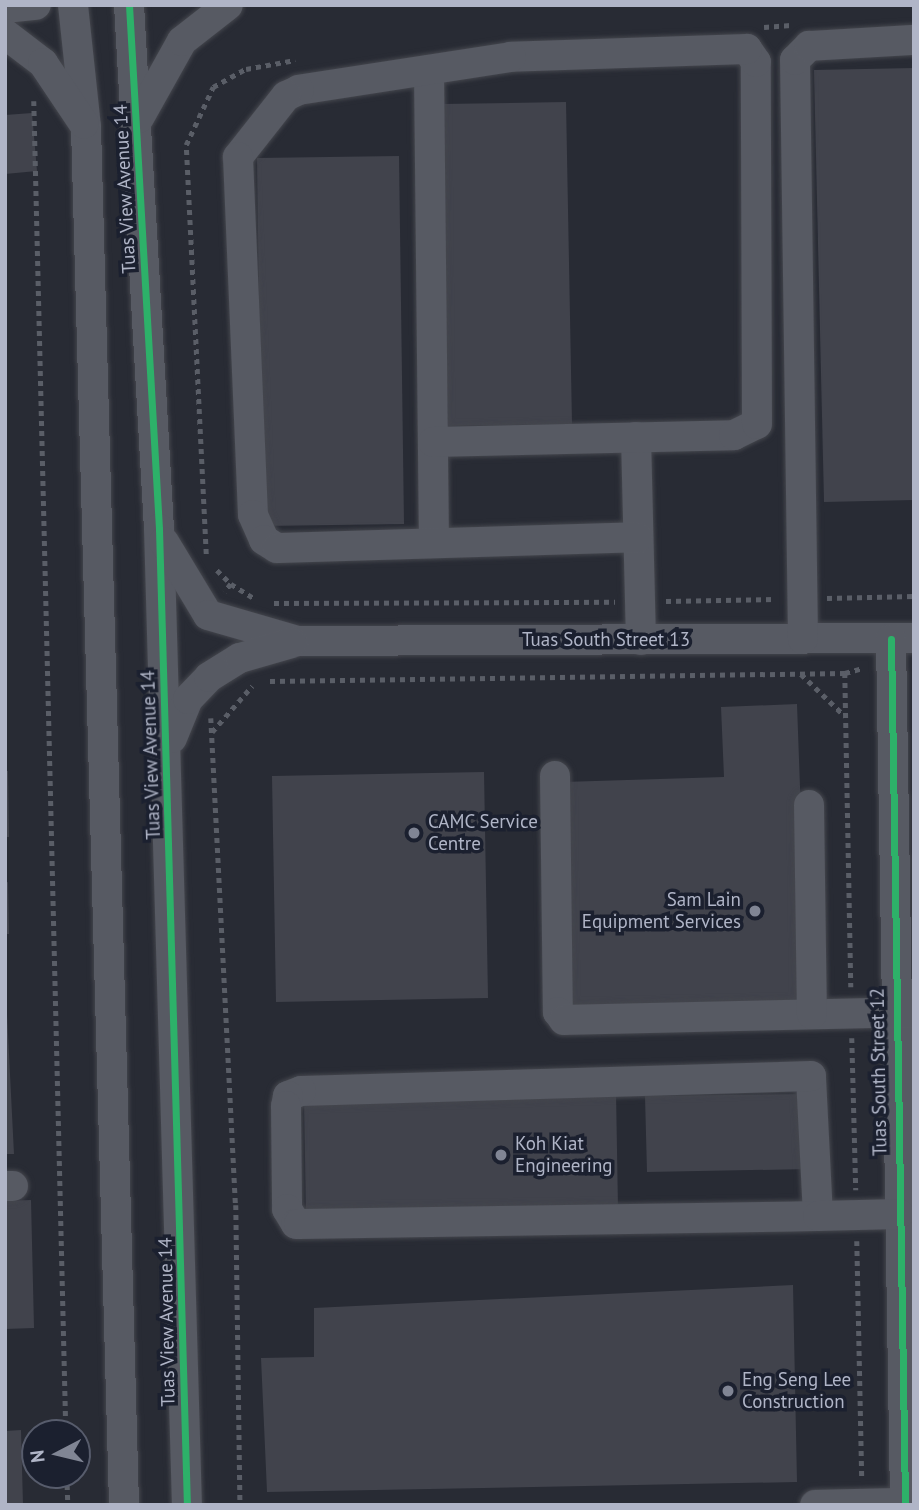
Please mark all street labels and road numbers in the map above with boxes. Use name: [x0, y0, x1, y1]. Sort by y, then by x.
street label: Tuas View Avenue 14: [109, 103, 141, 275]
street label: Tuas South Street 13: [522, 629, 690, 651]
street label: Tuas View Avenue 14: [137, 669, 165, 841]
street label: Tuas South Street 12: [866, 988, 892, 1156]
street label: Tuas View Avenue 14: [154, 1236, 180, 1408]

